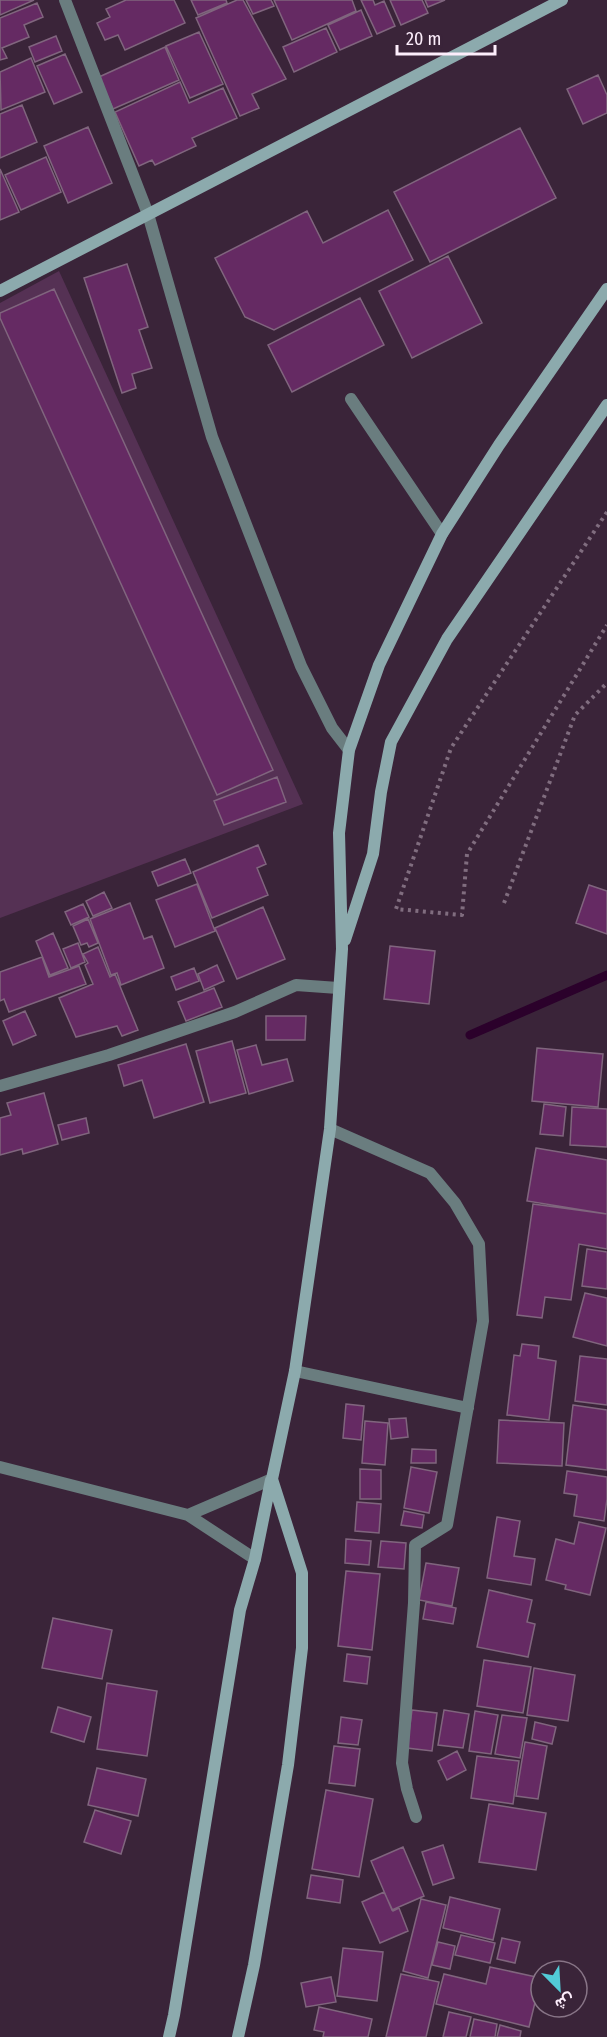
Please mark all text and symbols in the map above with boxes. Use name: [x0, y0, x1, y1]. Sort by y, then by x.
scale bar: [397, 18, 494, 56]
text: 20 m: [406, 28, 441, 50]
north arrow: [529, 1959, 589, 2019]
text: ش: [552, 1990, 578, 2015]

